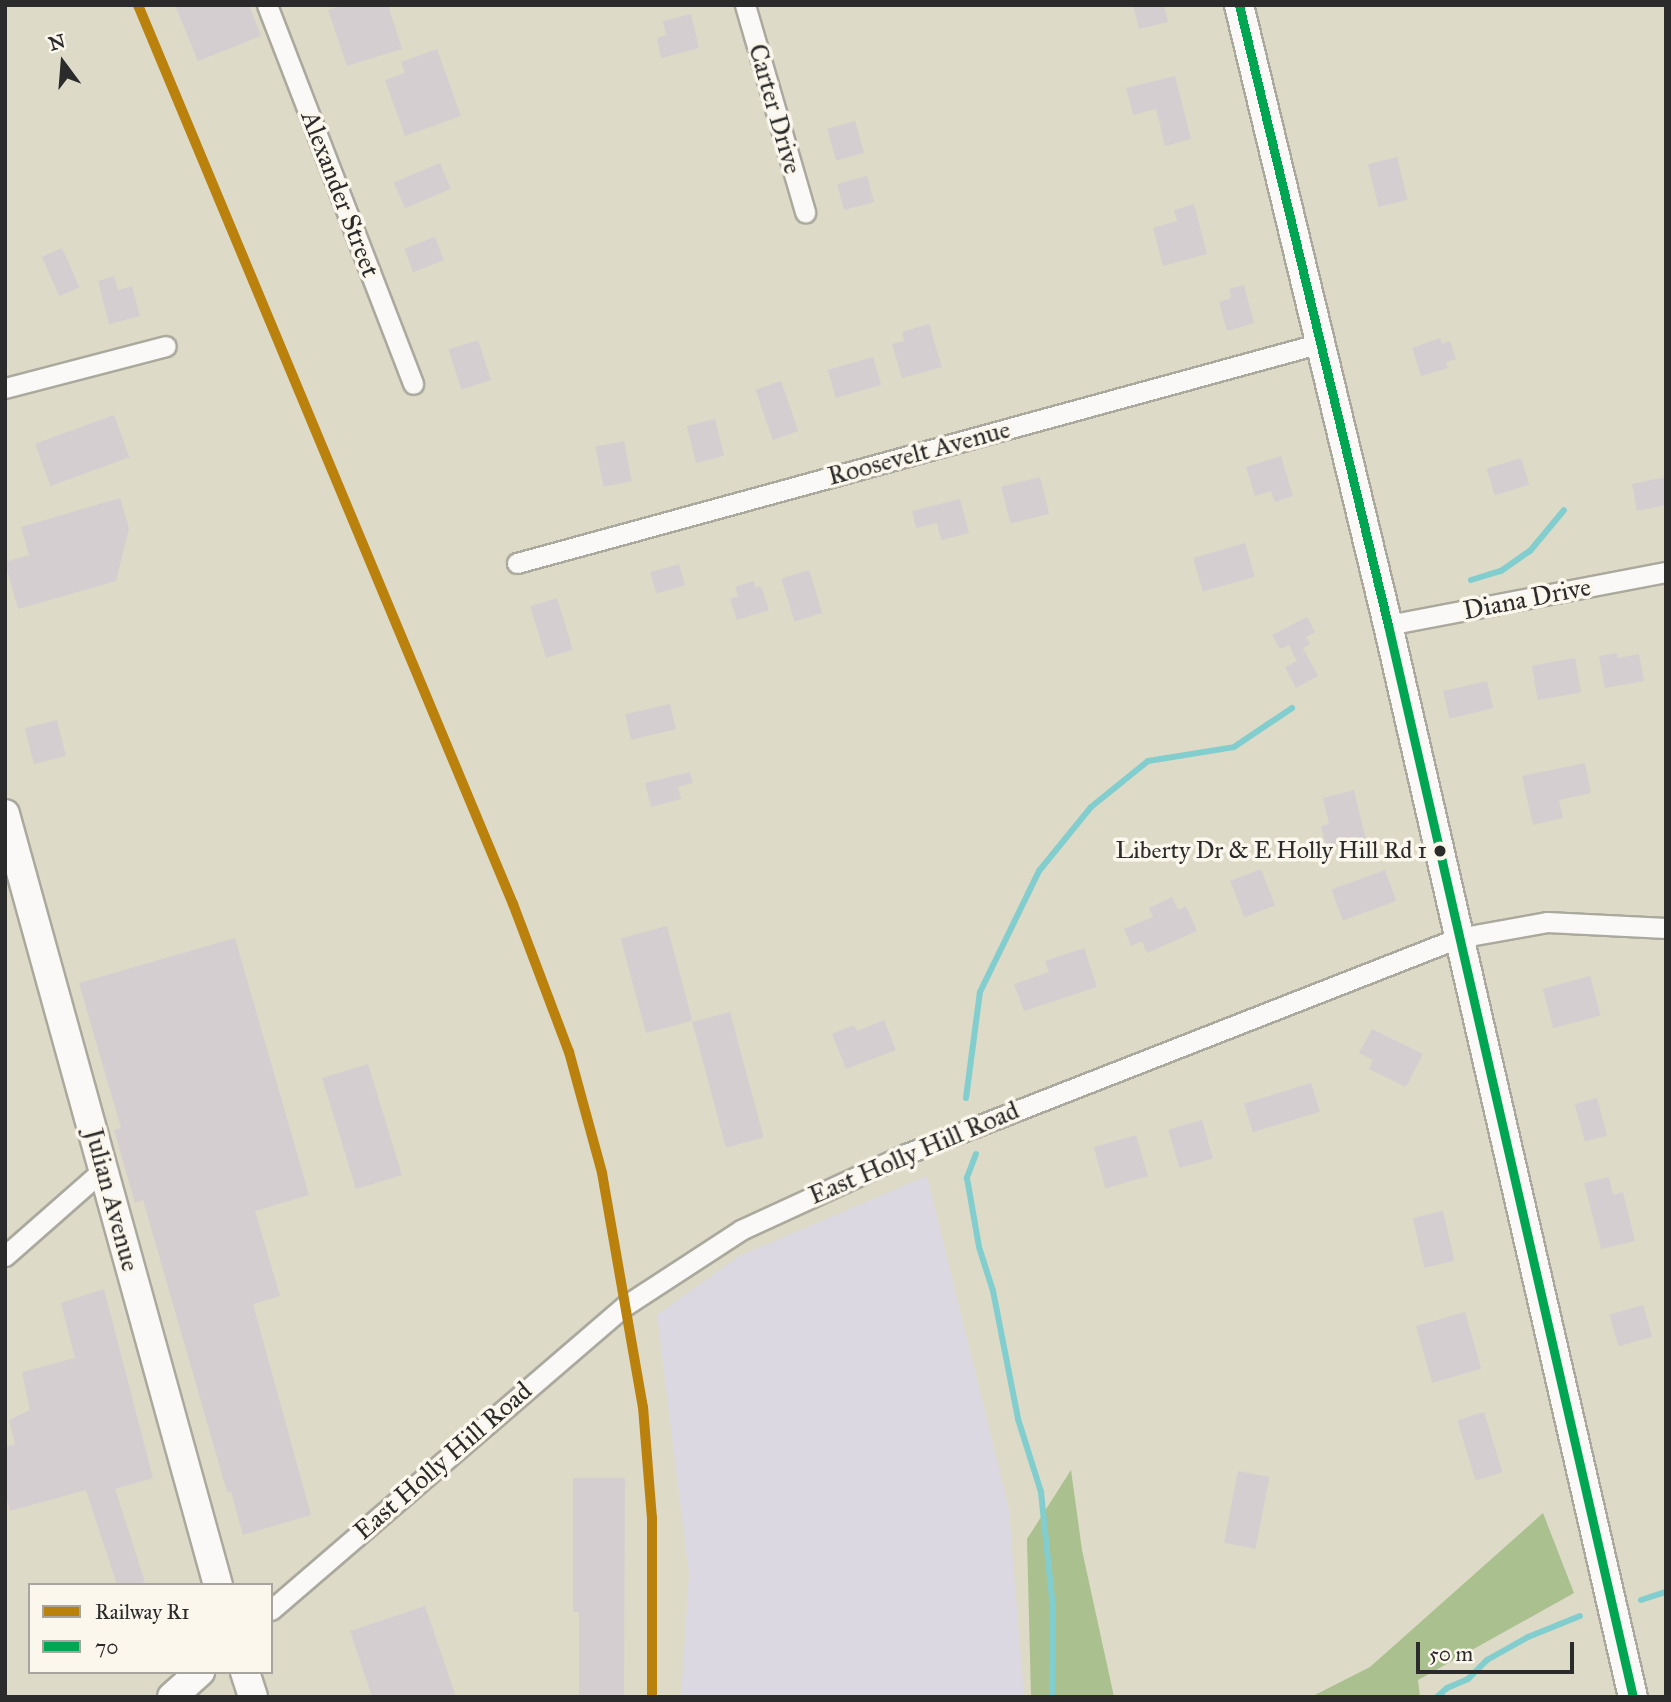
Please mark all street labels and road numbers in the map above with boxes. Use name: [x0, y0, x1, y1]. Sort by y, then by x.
street label: Carter Drive: [742, 40, 808, 178]
street label: Alexander Street: [294, 106, 386, 282]
street label: Roosevelt Avenue: [824, 414, 1014, 492]
street label: Diana Drive: [1461, 571, 1593, 627]
street label: East Holly Hill Road: [804, 1095, 1024, 1211]
street label: Julian Avenue: [78, 1125, 146, 1275]
street label: East Holly Hill Road: [348, 1375, 538, 1547]

